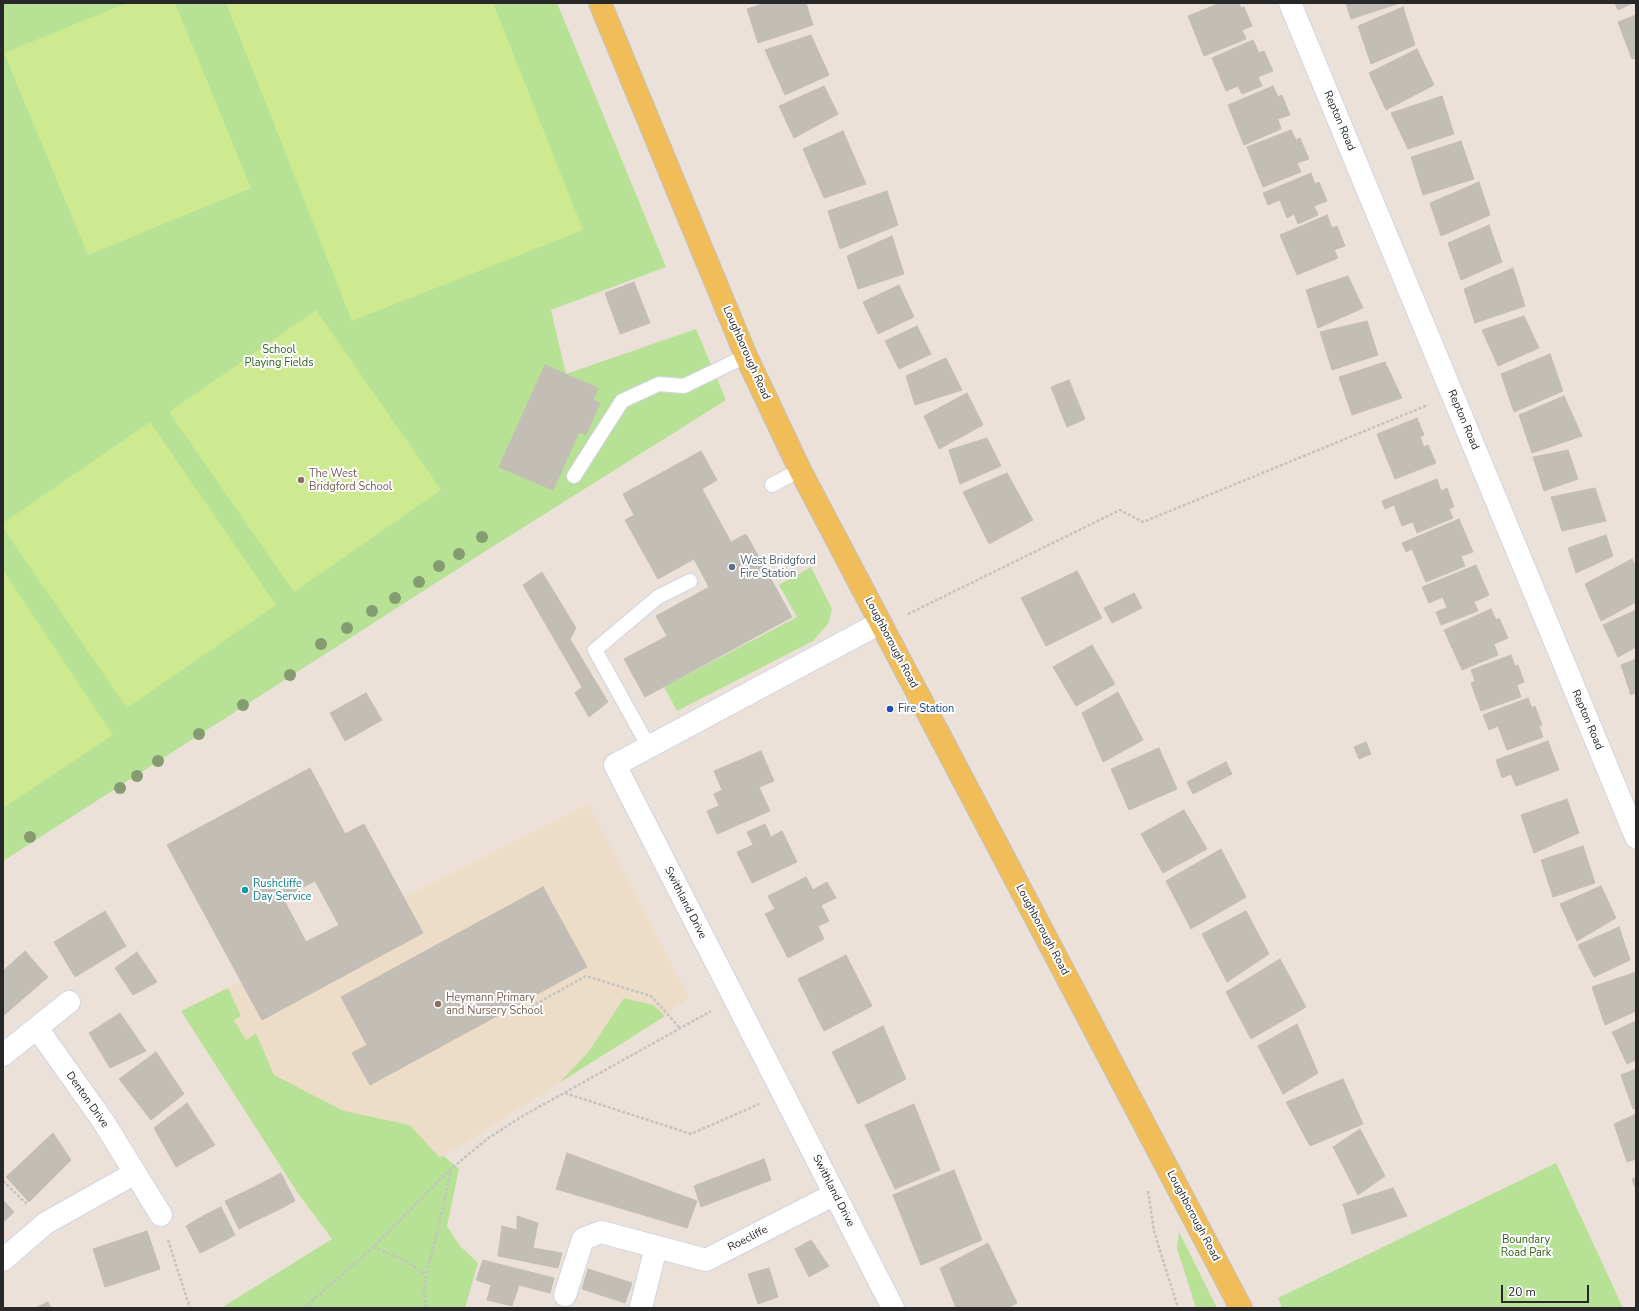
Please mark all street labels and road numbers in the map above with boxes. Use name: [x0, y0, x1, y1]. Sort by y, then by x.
street label: Repton Road: [1320, 89, 1358, 153]
street label: Loughborough Road: [719, 304, 773, 402]
street label: Repton Road: [1444, 388, 1482, 452]
street label: Loughborough Road: [862, 595, 920, 691]
street label: Repton Road: [1568, 688, 1606, 752]
street label: Swithland Drive: [661, 865, 709, 941]
street label: Loughborough Road: [1013, 882, 1071, 978]
street label: Denton Drive: [63, 1069, 111, 1131]
street label: Swithland Drive: [809, 1153, 857, 1229]
street label: Loughborough Road: [1164, 1168, 1222, 1264]
street label: Roecliffe: [726, 1223, 770, 1255]

